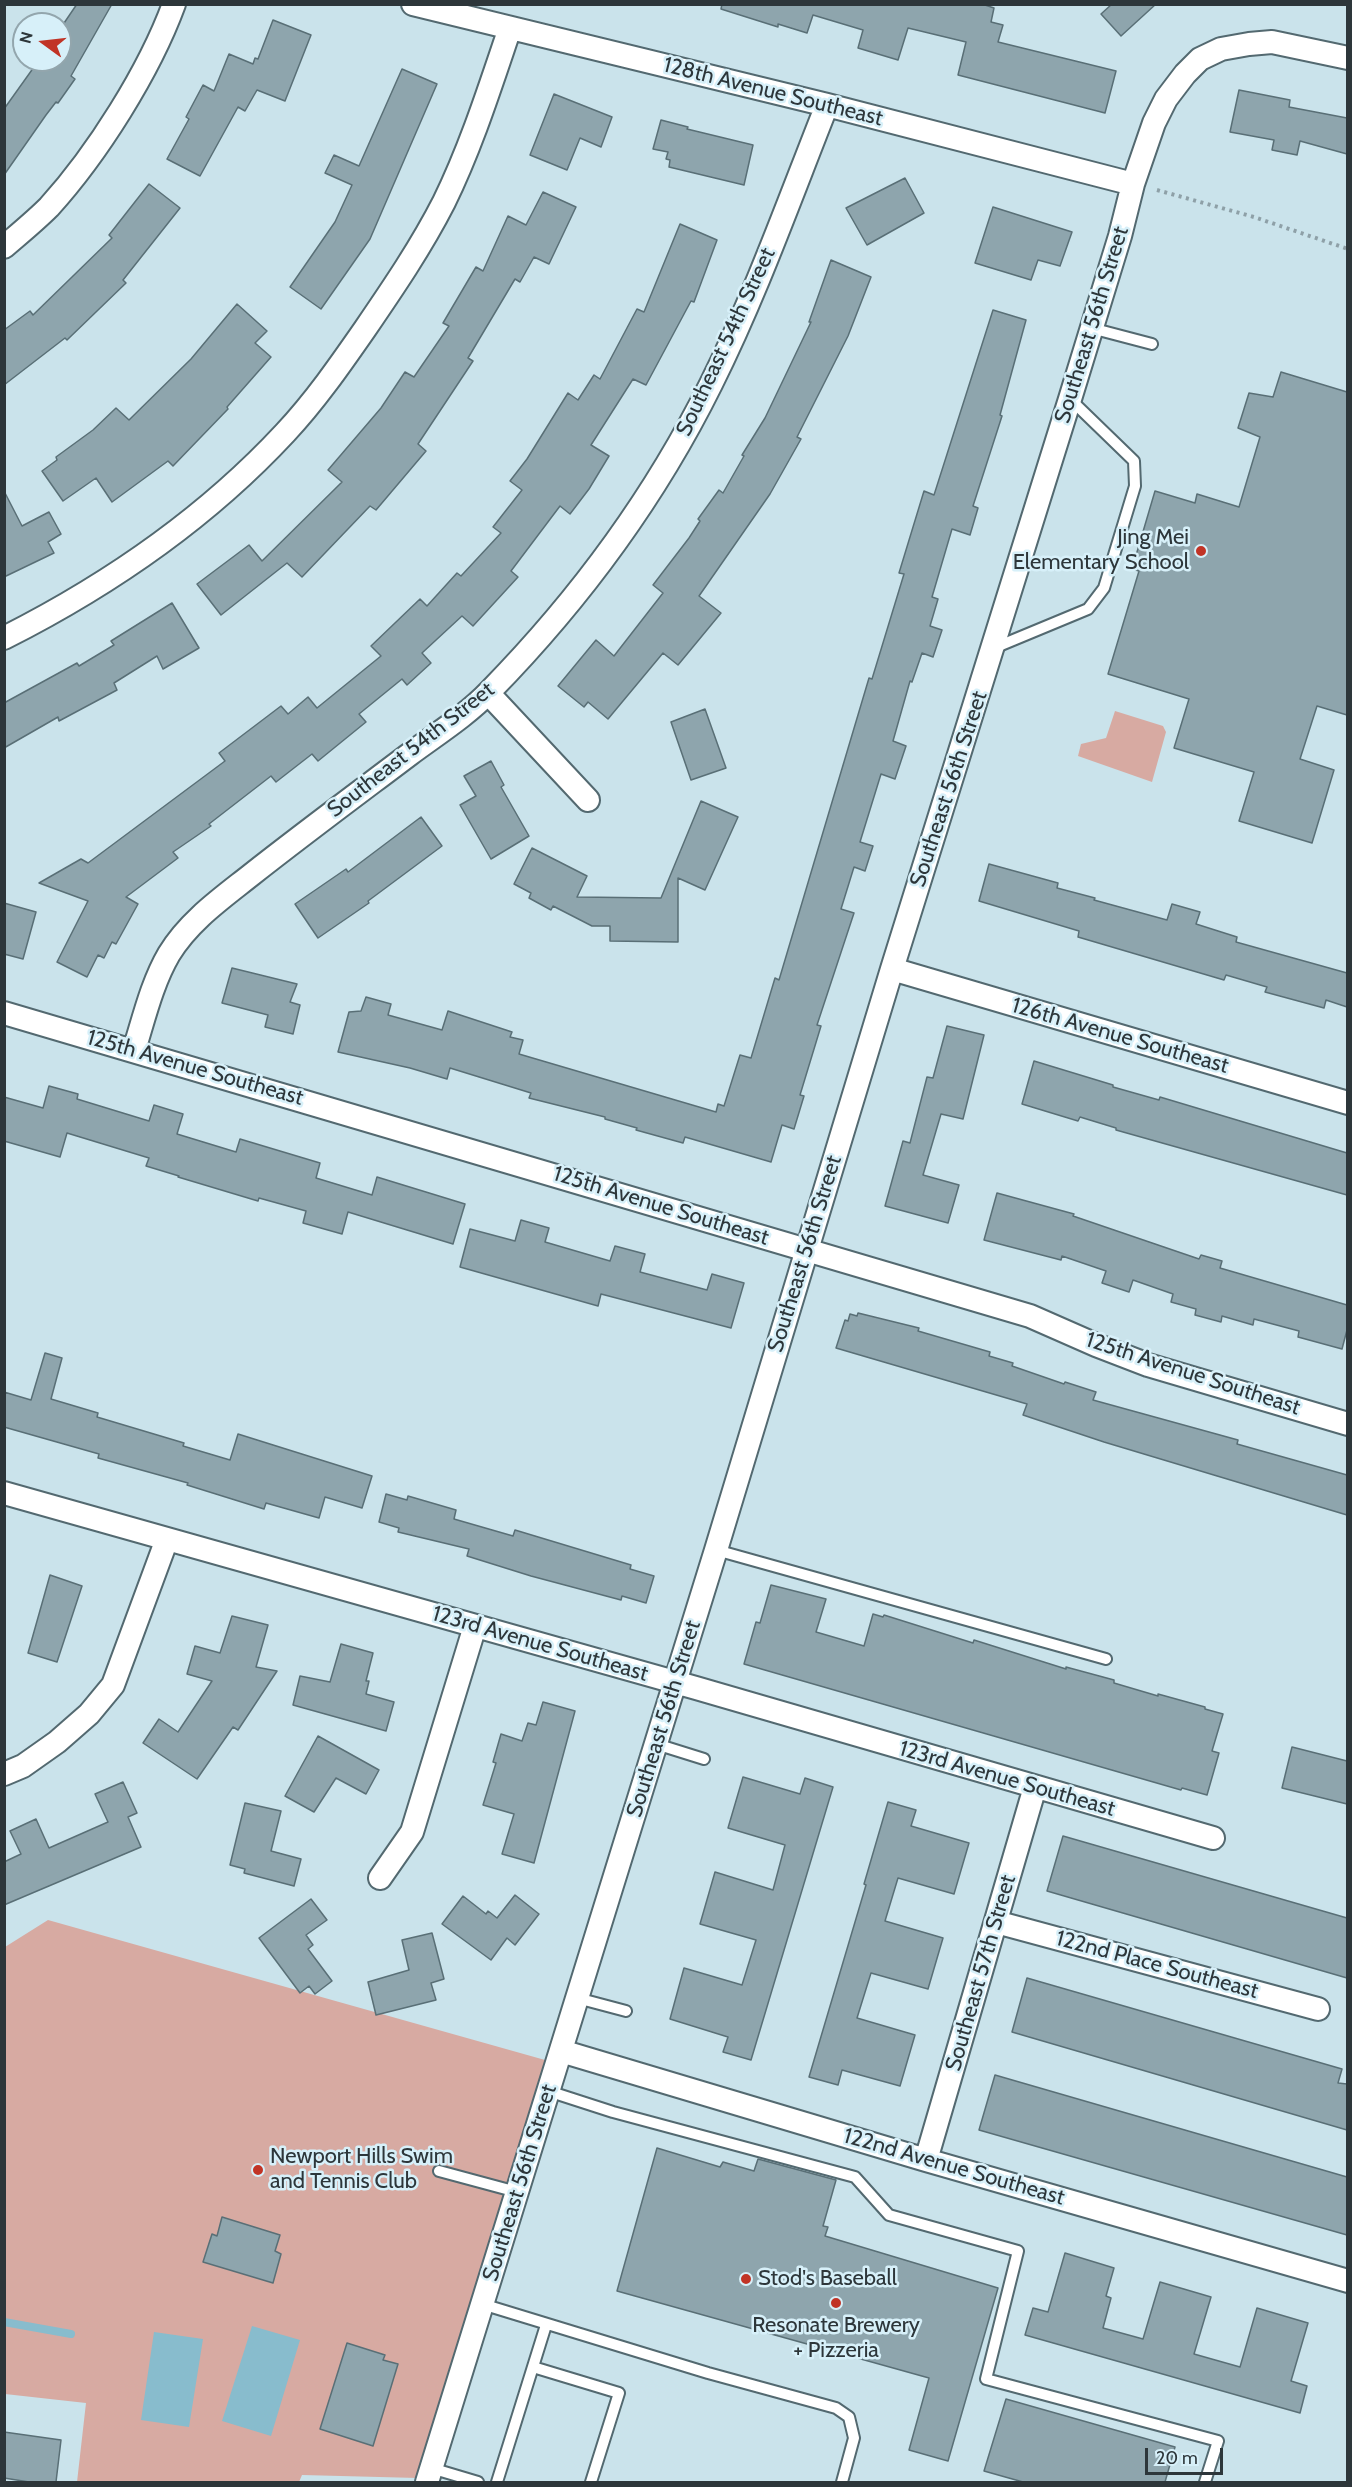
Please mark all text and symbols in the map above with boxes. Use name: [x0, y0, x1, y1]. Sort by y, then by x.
north arrow: [12, 12, 72, 72]
text: N: [15, 30, 37, 46]
street label: 128th Avenue Southeast: [661, 52, 885, 132]
street label: Southeast 56th Street: [1050, 223, 1134, 427]
street label: Southeast 54th Street: [671, 244, 781, 440]
place label: Jing Mei Elementary School: [1013, 525, 1189, 576]
marker: Jing Mei Elementary School: [1194, 544, 1208, 558]
street label: Southeast 54th Street: [322, 677, 500, 823]
street label: Southeast 56th Street: [905, 688, 993, 890]
street label: 126th Avenue Southeast: [1009, 992, 1231, 1080]
street label: 125th Avenue Southeast: [84, 1024, 306, 1112]
street label: Southeast 56th Street: [763, 1152, 847, 1356]
street label: 125th Avenue Southeast: [550, 1161, 772, 1251]
street label: 125th Avenue Southeast: [1083, 1327, 1303, 1421]
street label: 123rd Avenue Southeast: [429, 1601, 651, 1687]
street label: Southeast 56th Street: [622, 1617, 706, 1821]
street label: 123rd Avenue Southeast: [896, 1736, 1118, 1822]
street label: Southeast 57th Street: [940, 1872, 1022, 2074]
street label: 122nd Place Southeast: [1053, 1925, 1261, 2005]
street label: Southeast 56th Street: [478, 2081, 562, 2285]
street label: 122nd Avenue Southeast: [841, 2123, 1067, 2211]
place label: Newport Hills Swim and Tennis Club: [270, 2144, 453, 2196]
marker: Newport Hills Swim and Tennis Club: [251, 2163, 265, 2177]
place label: Stod's Baseball: [758, 2266, 897, 2292]
marker: Stod's Baseball: [739, 2272, 753, 2286]
marker: Resonate Brewery + Pizzeria: [829, 2296, 843, 2310]
place label: Resonate Brewery + Pizzeria: [752, 2313, 920, 2364]
scale bar: [1148, 2436, 1226, 2474]
text: 20 m: [1156, 2447, 1198, 2469]

